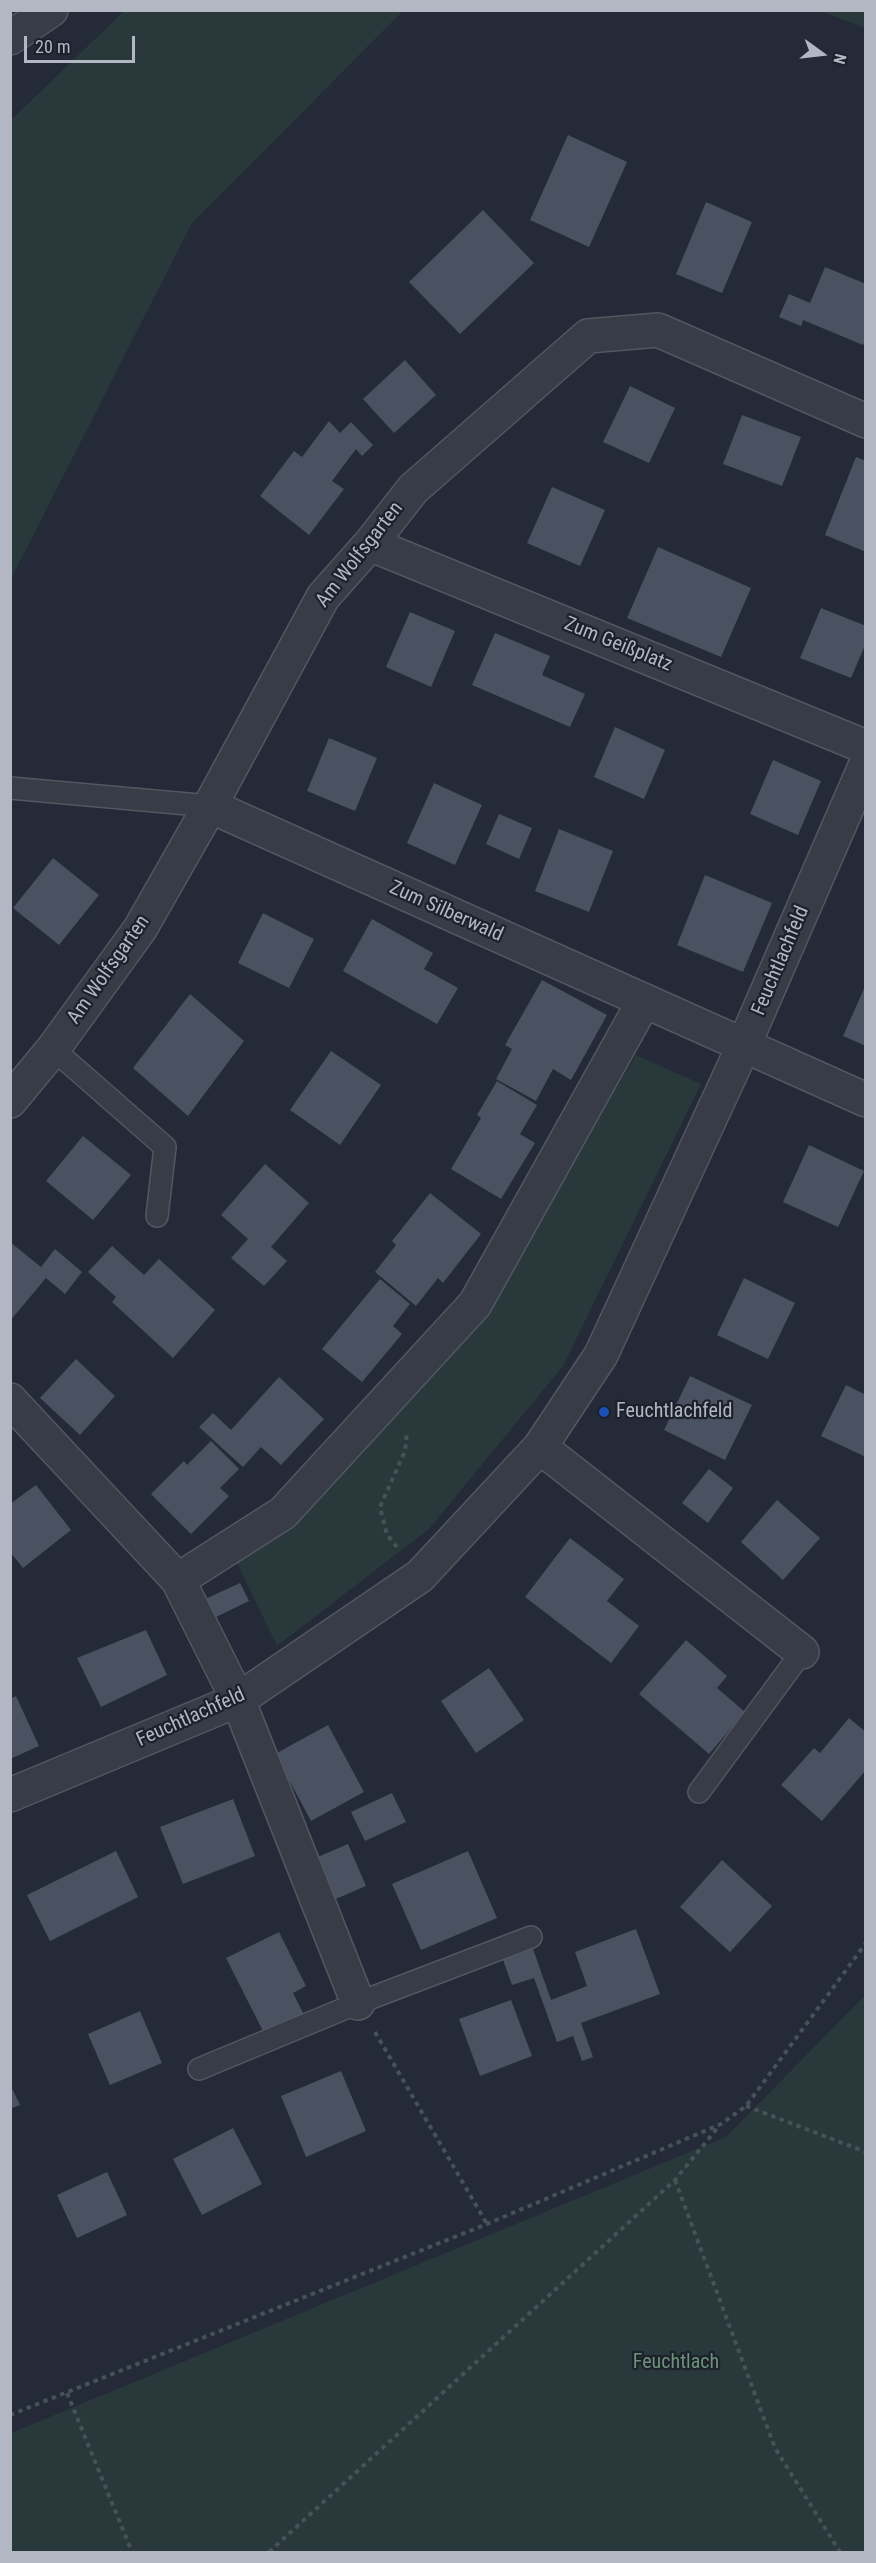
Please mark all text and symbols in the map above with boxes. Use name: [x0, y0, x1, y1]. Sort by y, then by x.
scale bar: [27, 24, 138, 62]
north arrow: [792, 24, 852, 84]
text: 20 m: [35, 36, 70, 57]
text: N: [829, 52, 850, 66]
street label: Am Wolfsgarten: [311, 497, 409, 613]
street label: Zum Geißplatz: [560, 612, 676, 678]
street label: Zum Silberwald: [386, 876, 506, 948]
street label: Feuchtlachfeld: [747, 903, 815, 1019]
street label: Am Wolfsgarten: [63, 911, 155, 1029]
place label: Feuchtlachfeld: [616, 1400, 732, 1424]
marker: Feuchtlachfeld: [597, 1405, 611, 1419]
street label: Feuchtlachfeld: [133, 1683, 249, 1753]
park label: Feuchtlach: [633, 2351, 719, 2375]

